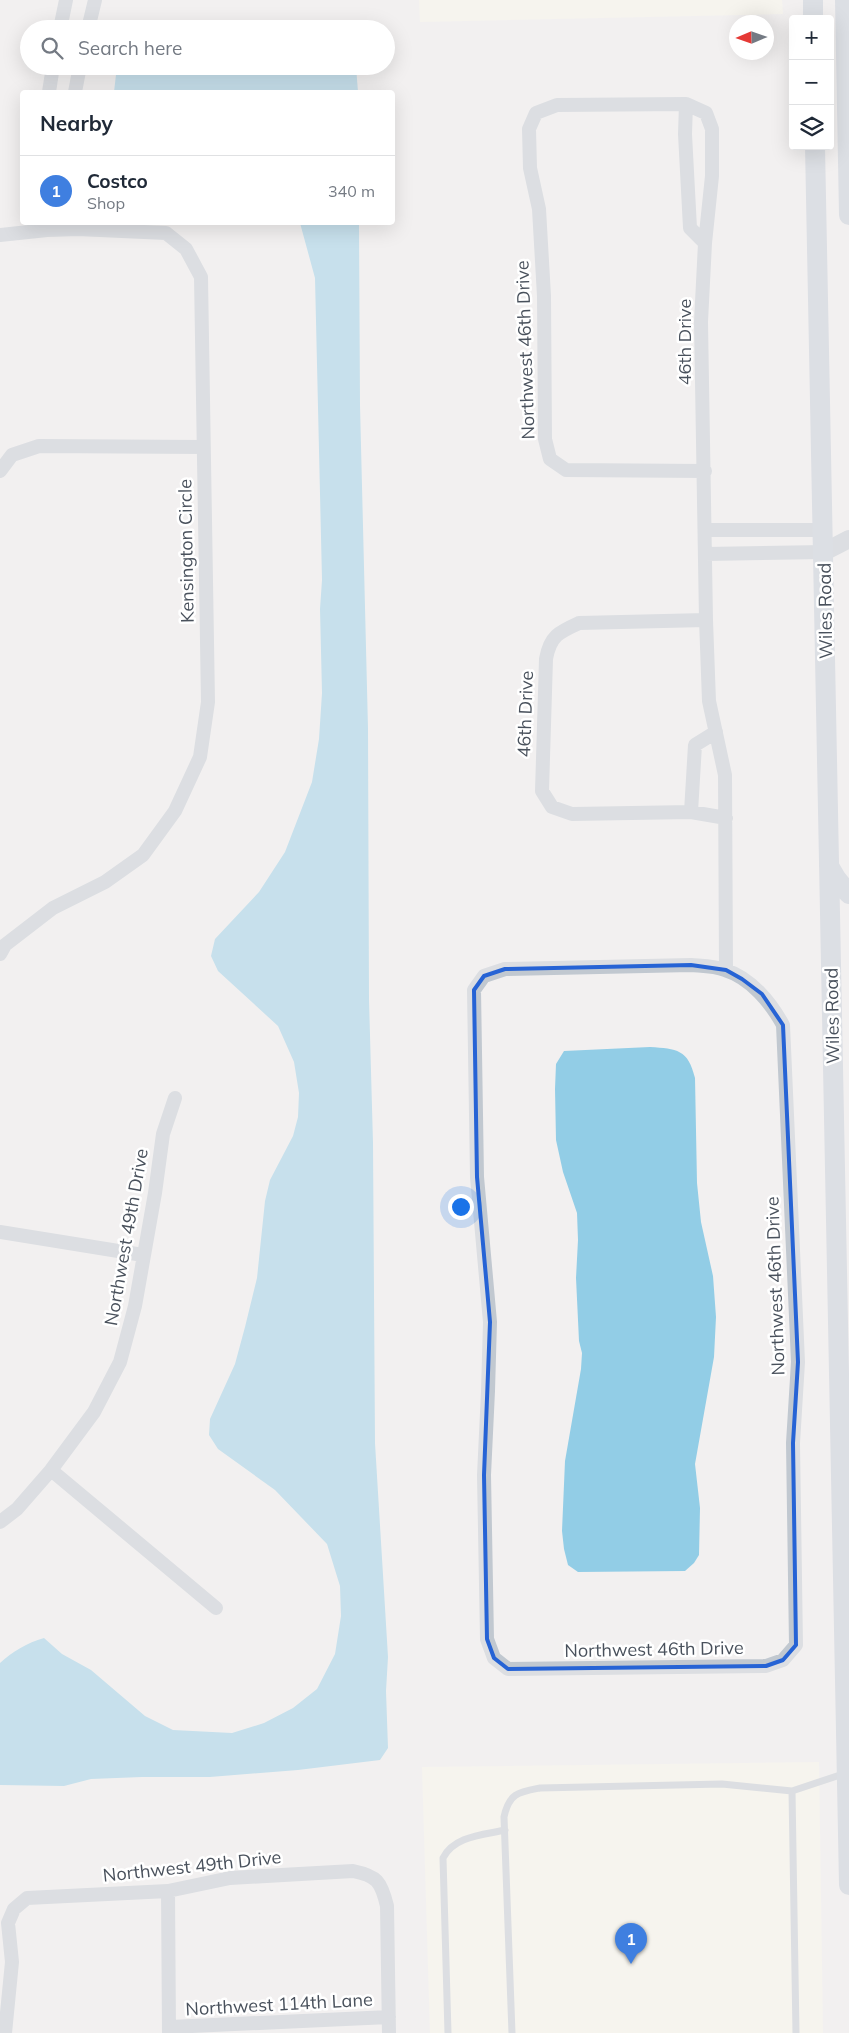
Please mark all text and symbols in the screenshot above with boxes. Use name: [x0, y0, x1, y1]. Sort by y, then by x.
north arrow: [729, 15, 774, 60]
map controls: [789, 15, 834, 150]
button: +: [789, 15, 834, 60]
search box: [20, 20, 395, 75]
icon: search: [38, 34, 66, 62]
text: Search here: [78, 36, 182, 60]
button: −: [789, 60, 834, 105]
button: layers: [789, 105, 834, 150]
text: Nearby: [40, 110, 113, 136]
text: Costco: [87, 169, 148, 193]
text: 1: [51, 181, 61, 201]
text: 340 m: [328, 181, 375, 201]
text: Shop: [87, 193, 125, 213]
street label: Northwest 46th Drive: [510, 260, 540, 440]
street label: 46th Drive: [673, 299, 696, 385]
street label: Kensington Circle: [173, 479, 199, 623]
street label: Wiles Road: [813, 563, 837, 659]
street label: 46th Drive: [512, 670, 538, 758]
street label: Wiles Road: [820, 968, 844, 1064]
street label: Northwest 49th Drive: [99, 1147, 153, 1327]
your location: [448, 1194, 474, 1220]
street label: Northwest 46th Drive: [760, 1196, 790, 1376]
street label: Northwest 46th Drive: [564, 1636, 744, 1662]
street label: Northwest 49th Drive: [102, 1845, 282, 1887]
pin: 1: [615, 1923, 647, 1964]
street label: Northwest 114th Lane: [185, 1988, 373, 2020]

